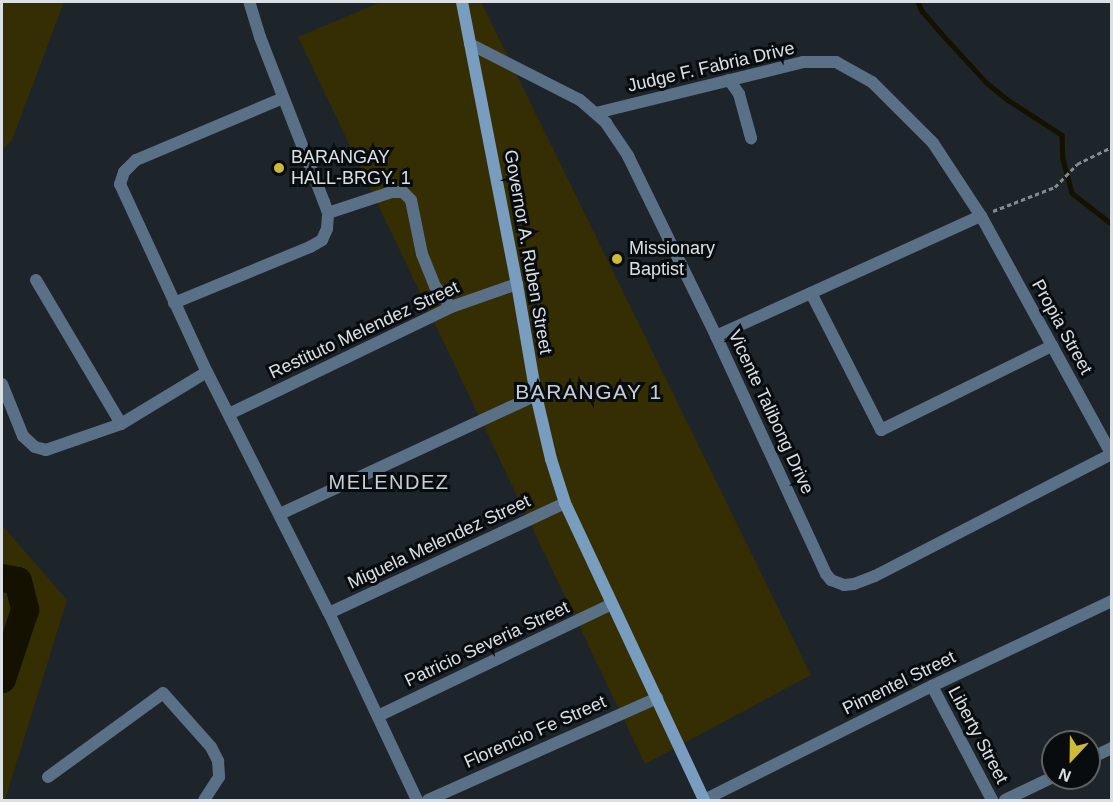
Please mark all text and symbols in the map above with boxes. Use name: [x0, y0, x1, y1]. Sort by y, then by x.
street label: Judge F. Fabria Drive: [625, 37, 797, 97]
place label: BARANGAY HALL-BRGY. 1: [291, 147, 411, 190]
street label: Governor A. Ruben Street: [499, 148, 557, 356]
marker: BARANGAY HALL-BRGY. 1: [272, 161, 286, 175]
place label: Missionary Baptist: [629, 238, 715, 280]
marker: Missionary Baptist: [610, 252, 624, 266]
street label: Restituto Melendez Street: [266, 276, 462, 384]
street label: Propia Street: [1027, 276, 1097, 378]
street label: Vicente Talibong Drive: [723, 326, 819, 498]
district label: BARANGAY 1: [515, 379, 663, 405]
district label: MELENDEZ: [329, 470, 449, 494]
street label: Miguela Melendez Street: [344, 490, 534, 594]
street label: Patricio Severia Street: [401, 596, 573, 692]
street label: Pimentel Street: [839, 646, 959, 720]
street label: Liberty Street: [943, 683, 1013, 787]
street label: Florencio Fe Street: [461, 691, 609, 773]
north arrow: [1041, 730, 1101, 790]
text: N: [1056, 765, 1073, 785]

